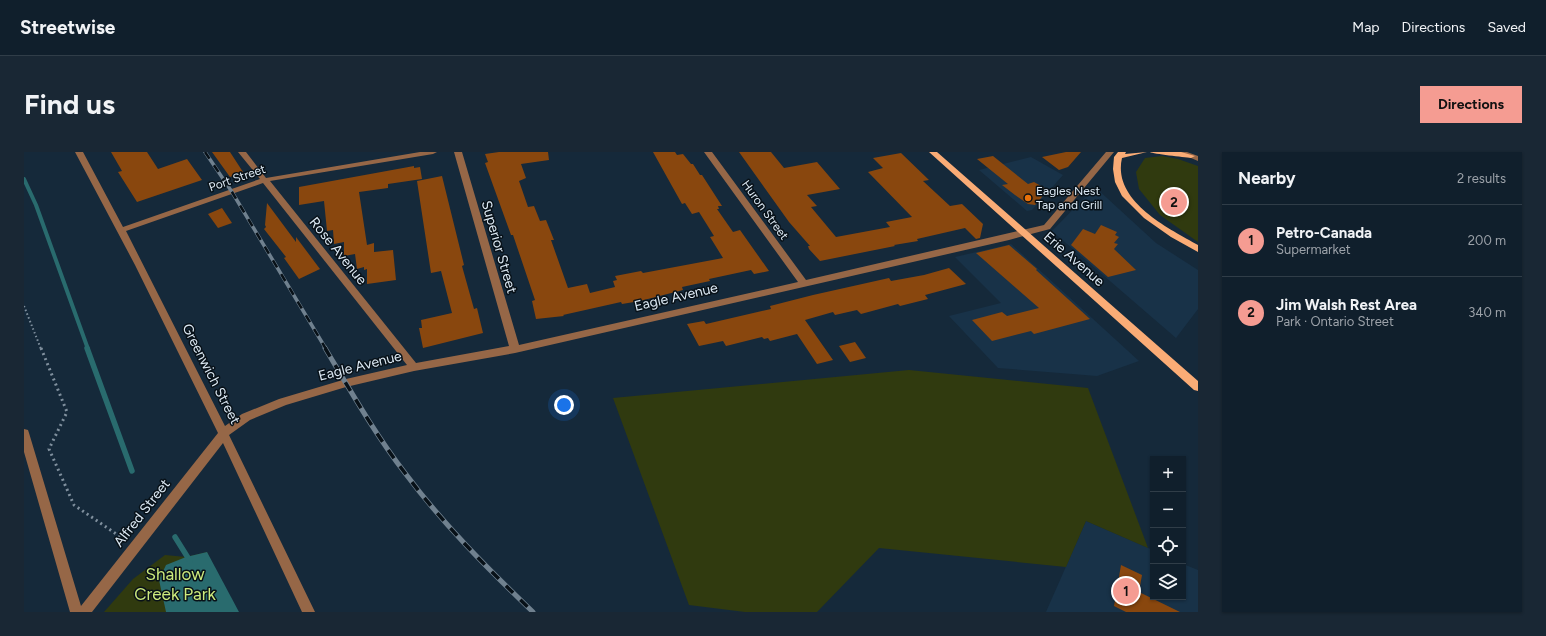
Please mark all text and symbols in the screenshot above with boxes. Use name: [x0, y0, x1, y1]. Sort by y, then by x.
text: Streetwise: [20, 16, 115, 39]
text: Map: [1352, 19, 1380, 36]
text: Directions: [1402, 19, 1465, 36]
text: Saved: [1487, 19, 1526, 36]
button: Directions: [1420, 86, 1522, 123]
text: Find us: [24, 87, 115, 121]
street label: Port Street: [207, 162, 268, 194]
text: Nearby: [1238, 168, 1296, 188]
text: 2 results: [1457, 171, 1506, 186]
street label: Huron Street: [739, 178, 791, 243]
place label: Eagles Nest Tap and Grill: [1036, 184, 1102, 212]
pin: 2: [1161, 187, 1187, 217]
marker: Eagles Nest Tap and Grill: [1023, 193, 1033, 203]
street label: Superior Street: [478, 199, 520, 295]
street label: Rose Avenue: [306, 214, 371, 288]
text: Petro-Canada: [1276, 224, 1372, 242]
street label: Erie Avenue: [1040, 228, 1108, 290]
text: 1: [1248, 233, 1254, 248]
text: 200 m: [1468, 233, 1506, 248]
text: Supermarket: [1276, 242, 1351, 257]
street label: Eagle Avenue: [633, 279, 720, 315]
text: Jim Walsh Rest Area: [1276, 296, 1417, 314]
text: 2: [1247, 305, 1255, 320]
text: 340 m: [1468, 305, 1506, 320]
text: Park · Ontario Street: [1276, 314, 1394, 329]
street label: Greenwich Street: [178, 321, 244, 427]
street label: Eagle Avenue: [317, 347, 404, 385]
your location: [554, 395, 574, 415]
map controls: [1150, 456, 1186, 600]
button: +: [1150, 456, 1186, 492]
street label: Alfred Street: [110, 476, 174, 550]
button: −: [1150, 492, 1186, 528]
button: locate: [1150, 528, 1186, 564]
park label: Shallow Creek Park: [134, 564, 216, 604]
button: layers: [1150, 564, 1186, 600]
pin: 1: [1113, 576, 1139, 606]

